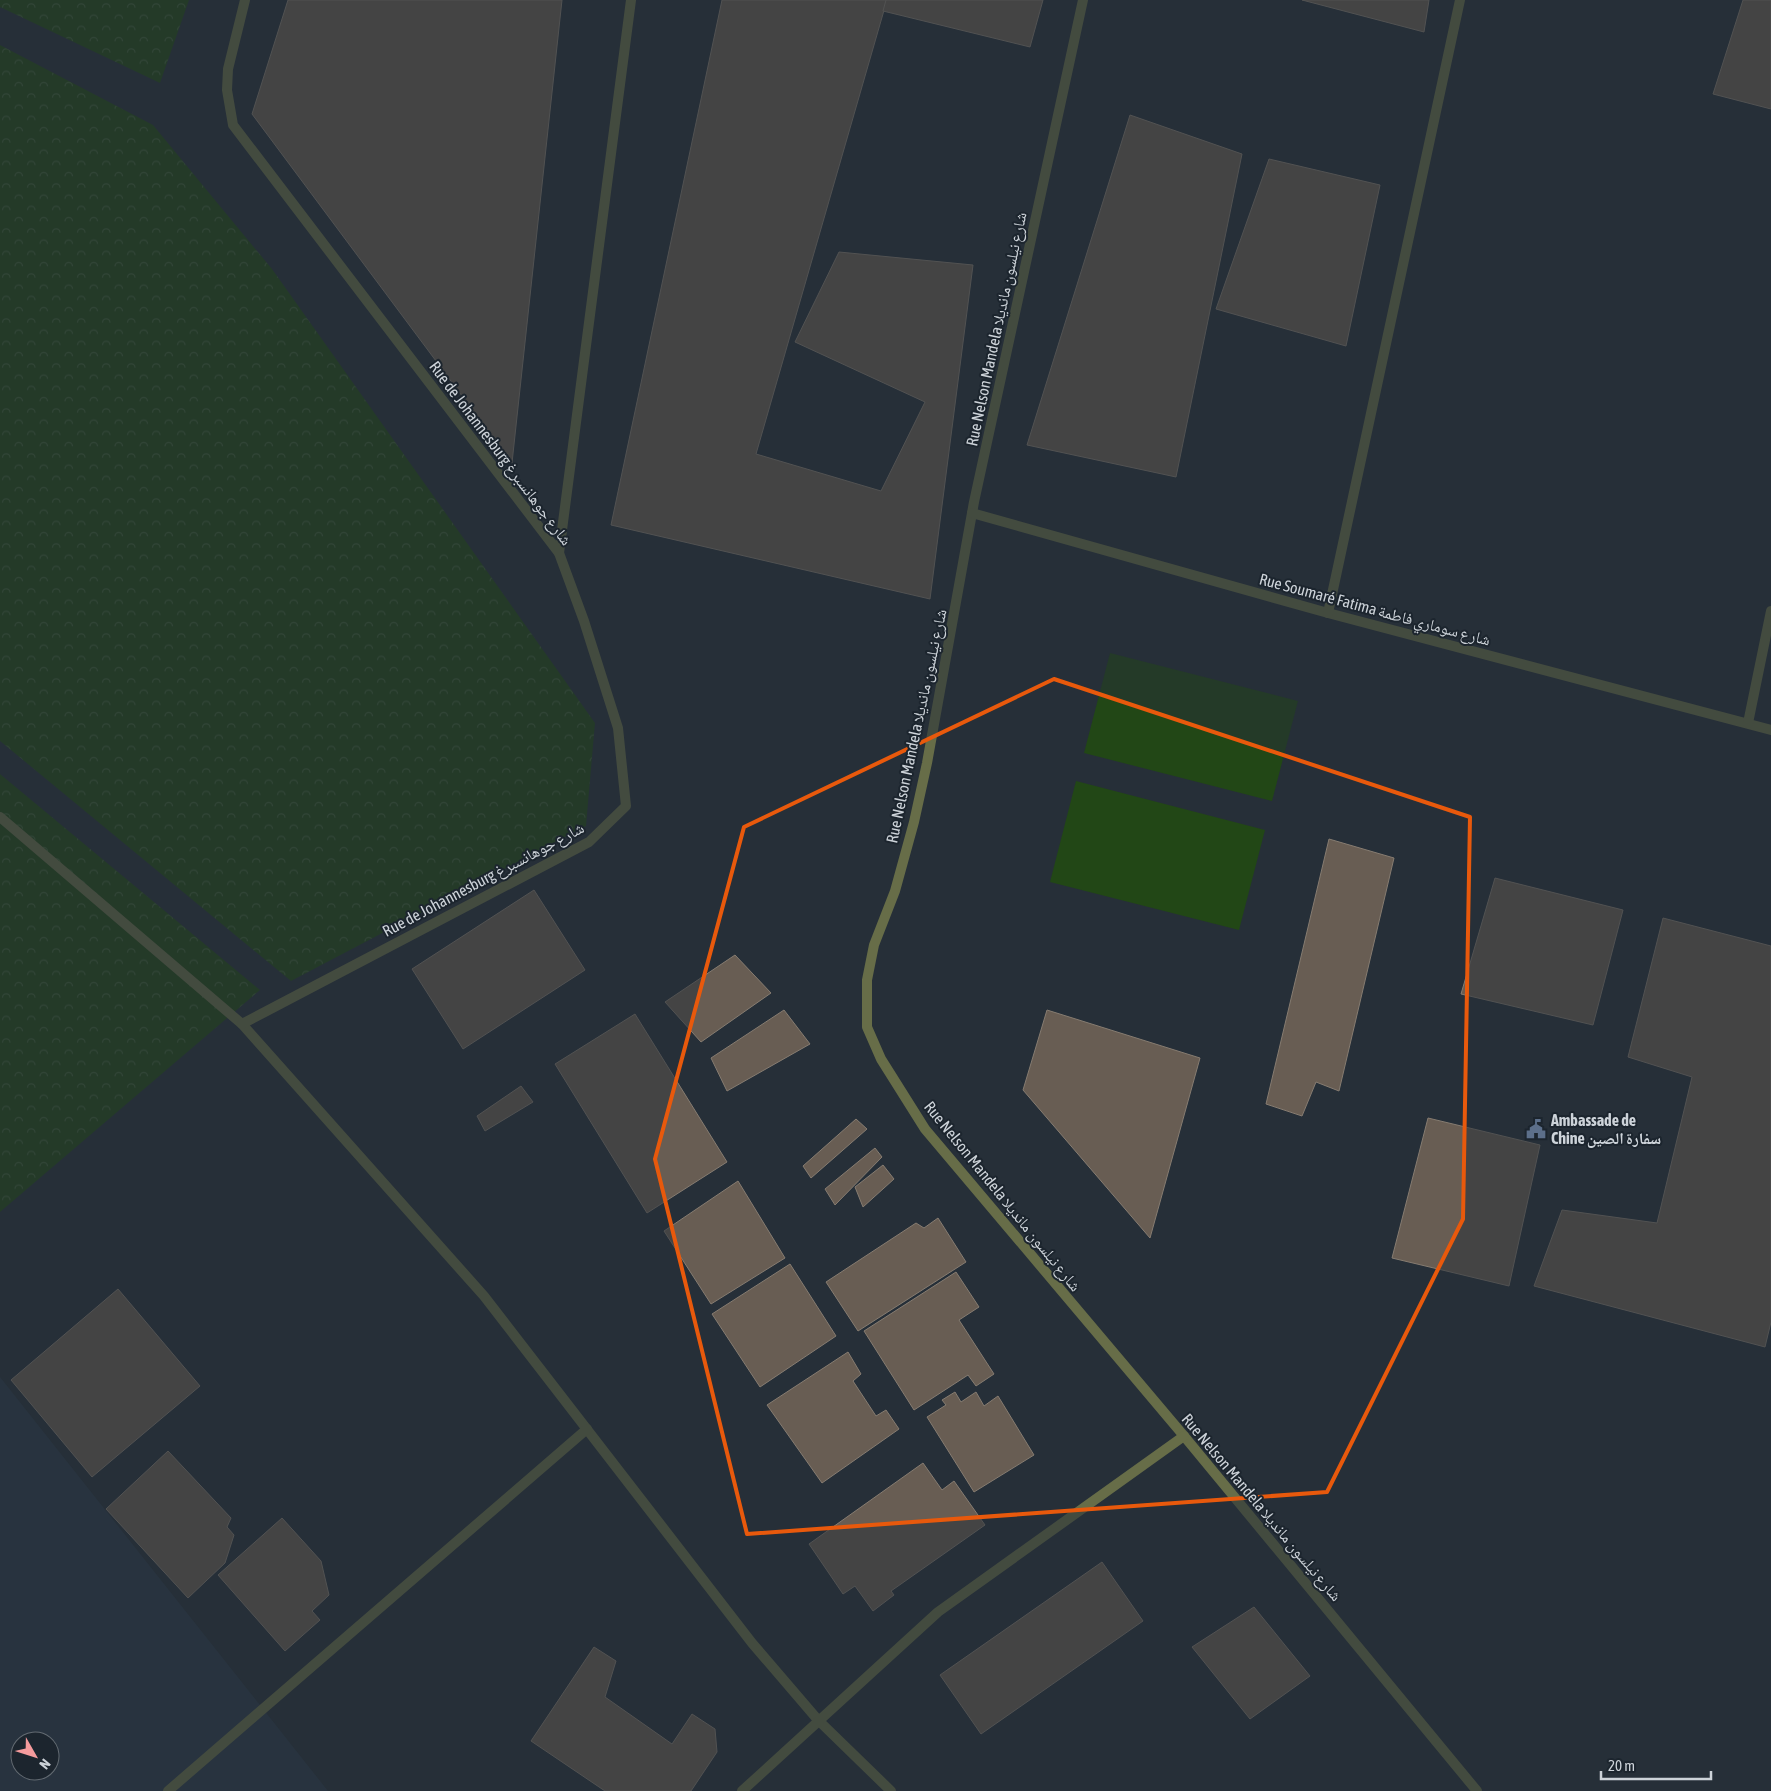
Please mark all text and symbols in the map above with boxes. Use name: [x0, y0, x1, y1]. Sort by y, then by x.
street label: Rue Nelson Mandela شارع نيلسون مانديلا: [962, 210, 1032, 448]
street label: Rue de Johannesburg شارع جوهانسبرغ: [424, 358, 576, 550]
street label: Rue Soumaré Fatima شارع سوماري فاطمة: [1256, 569, 1493, 653]
street label: Rue Nelson Mandela شارع نيلسون مانديلا: [882, 607, 952, 845]
street label: Rue de Johannesburg شارع جوهانسبرغ: [379, 818, 588, 942]
street label: Rue Nelson Mandela شارع نيلسون مانديلا: [919, 1098, 1085, 1296]
place label: Ambassade de Chine سفارة الصين: [1550, 1111, 1661, 1148]
public building icon: Ambassade de Chine سفارة الصين: [1525, 1118, 1547, 1140]
street label: Rue Nelson Mandela شارع نيلسون مانديلا: [1177, 1410, 1346, 1606]
north arrow: [10, 1731, 60, 1781]
scale bar: [1601, 1748, 1711, 1780]
text: N: [36, 1756, 54, 1772]
text: 20 m: [1608, 1757, 1635, 1774]

